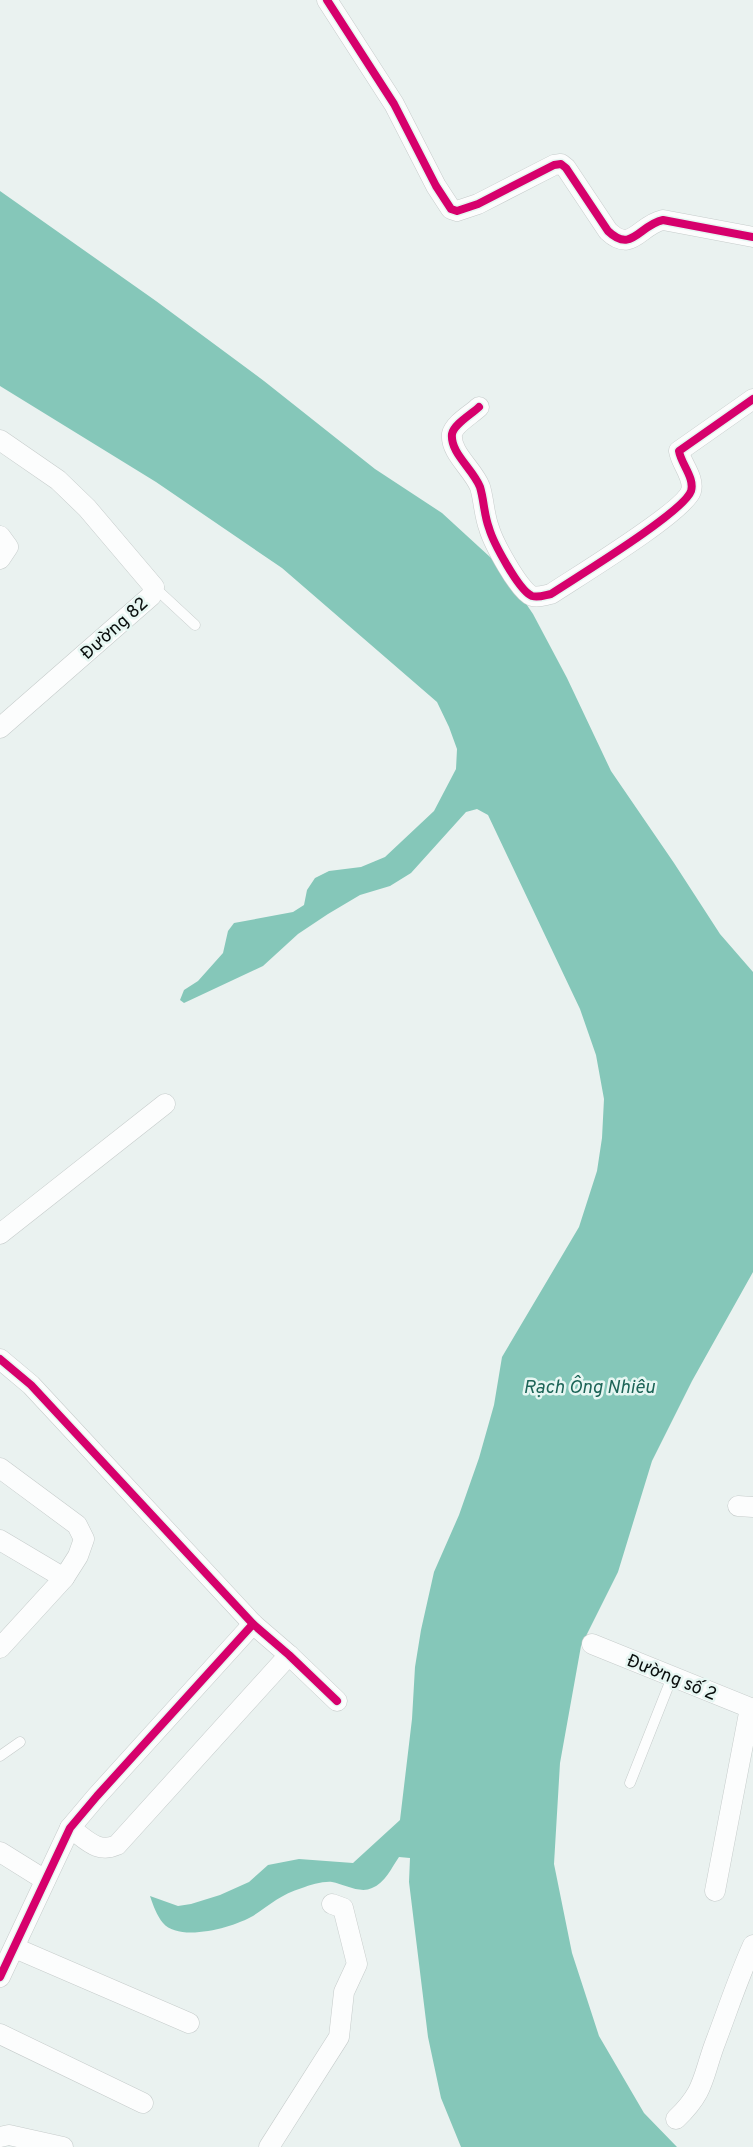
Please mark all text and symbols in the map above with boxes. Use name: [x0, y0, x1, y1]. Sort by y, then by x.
street label: Đường 82: [76, 593, 154, 665]
water label: Rạch Ông Nhiêu: [523, 1375, 656, 1400]
street label: Đường số 2: [623, 1649, 720, 1707]

